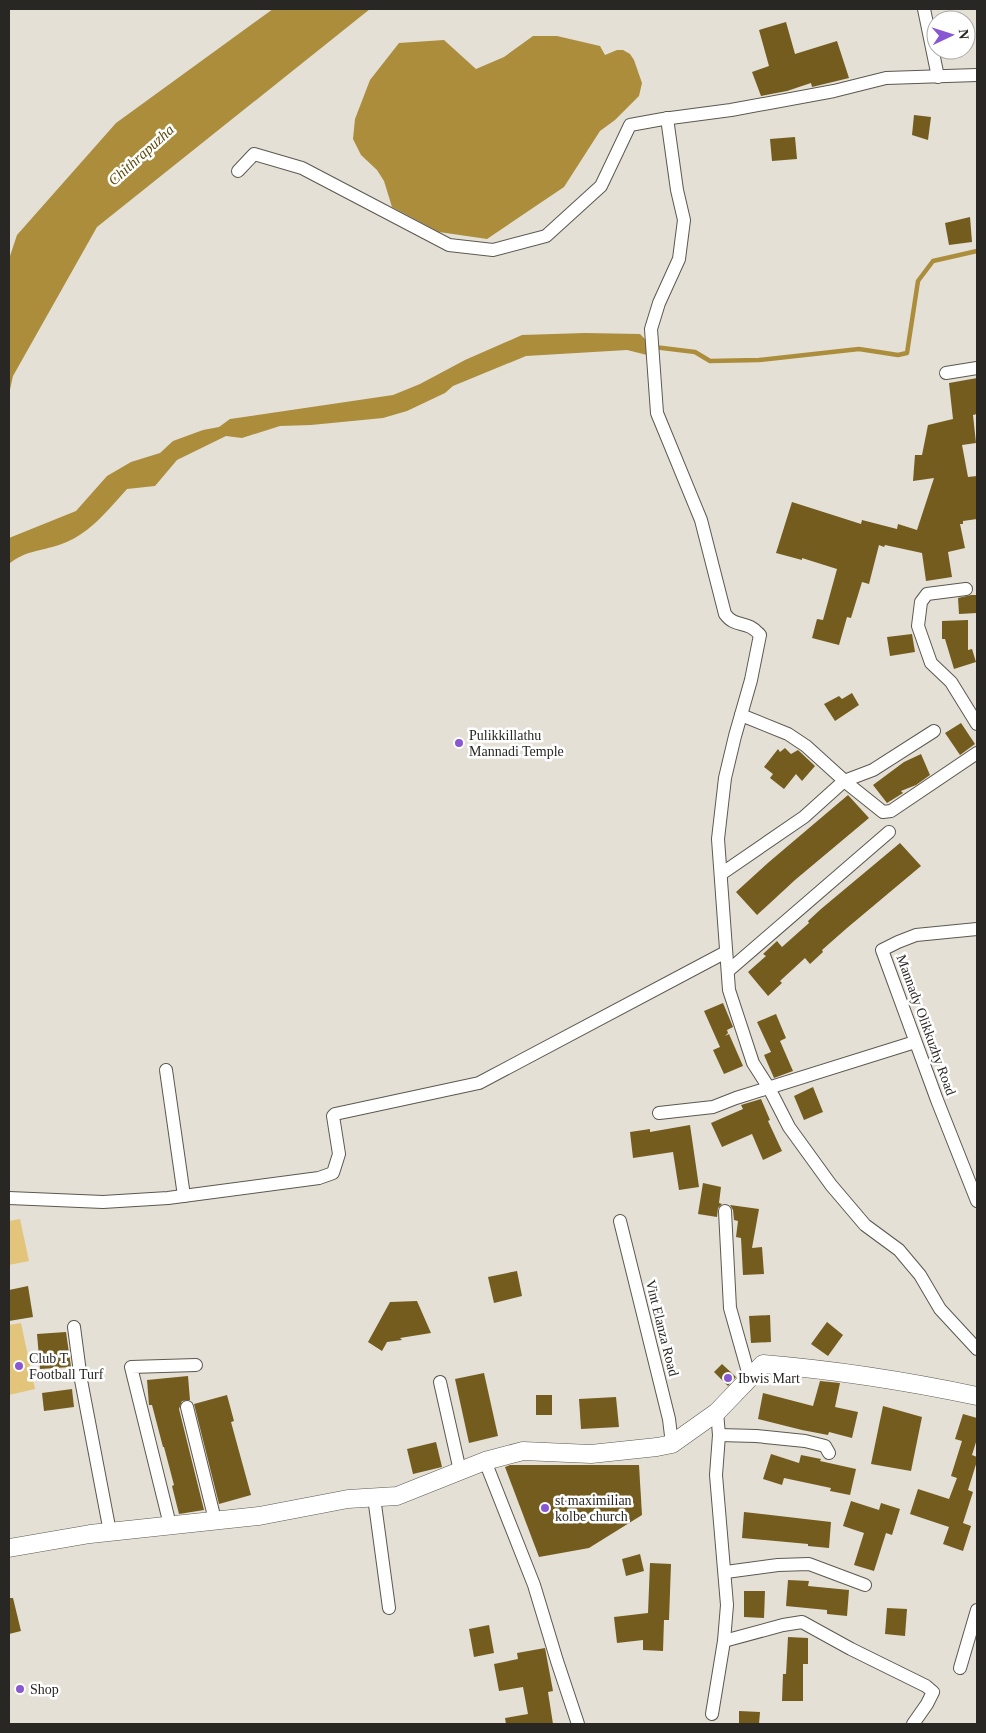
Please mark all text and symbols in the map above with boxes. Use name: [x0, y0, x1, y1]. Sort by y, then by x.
north arrow: [926, 10, 976, 60]
text: N: [956, 29, 971, 40]
water label: Chithrapuzha: [105, 121, 177, 189]
place label: Pulikkillathu Mannadi Temple: [469, 728, 564, 759]
marker: Pulikkillathu Mannadi Temple: [453, 737, 465, 749]
street label: Mannady Olikkuzhy Road: [894, 953, 958, 1097]
street label: Vint Elanza Road: [643, 1278, 681, 1378]
place label: Club T Football Turf: [29, 1351, 104, 1382]
marker: Club T Football Turf: [13, 1360, 25, 1372]
place label: Ibwis Mart: [738, 1371, 800, 1386]
marker: Ibwis Mart: [722, 1372, 734, 1384]
place label: st maximilian kolbe church: [555, 1493, 632, 1524]
marker: st maximilian kolbe church: [539, 1502, 551, 1514]
place label: Shop: [30, 1682, 59, 1697]
marker: Shop: [14, 1683, 26, 1695]

